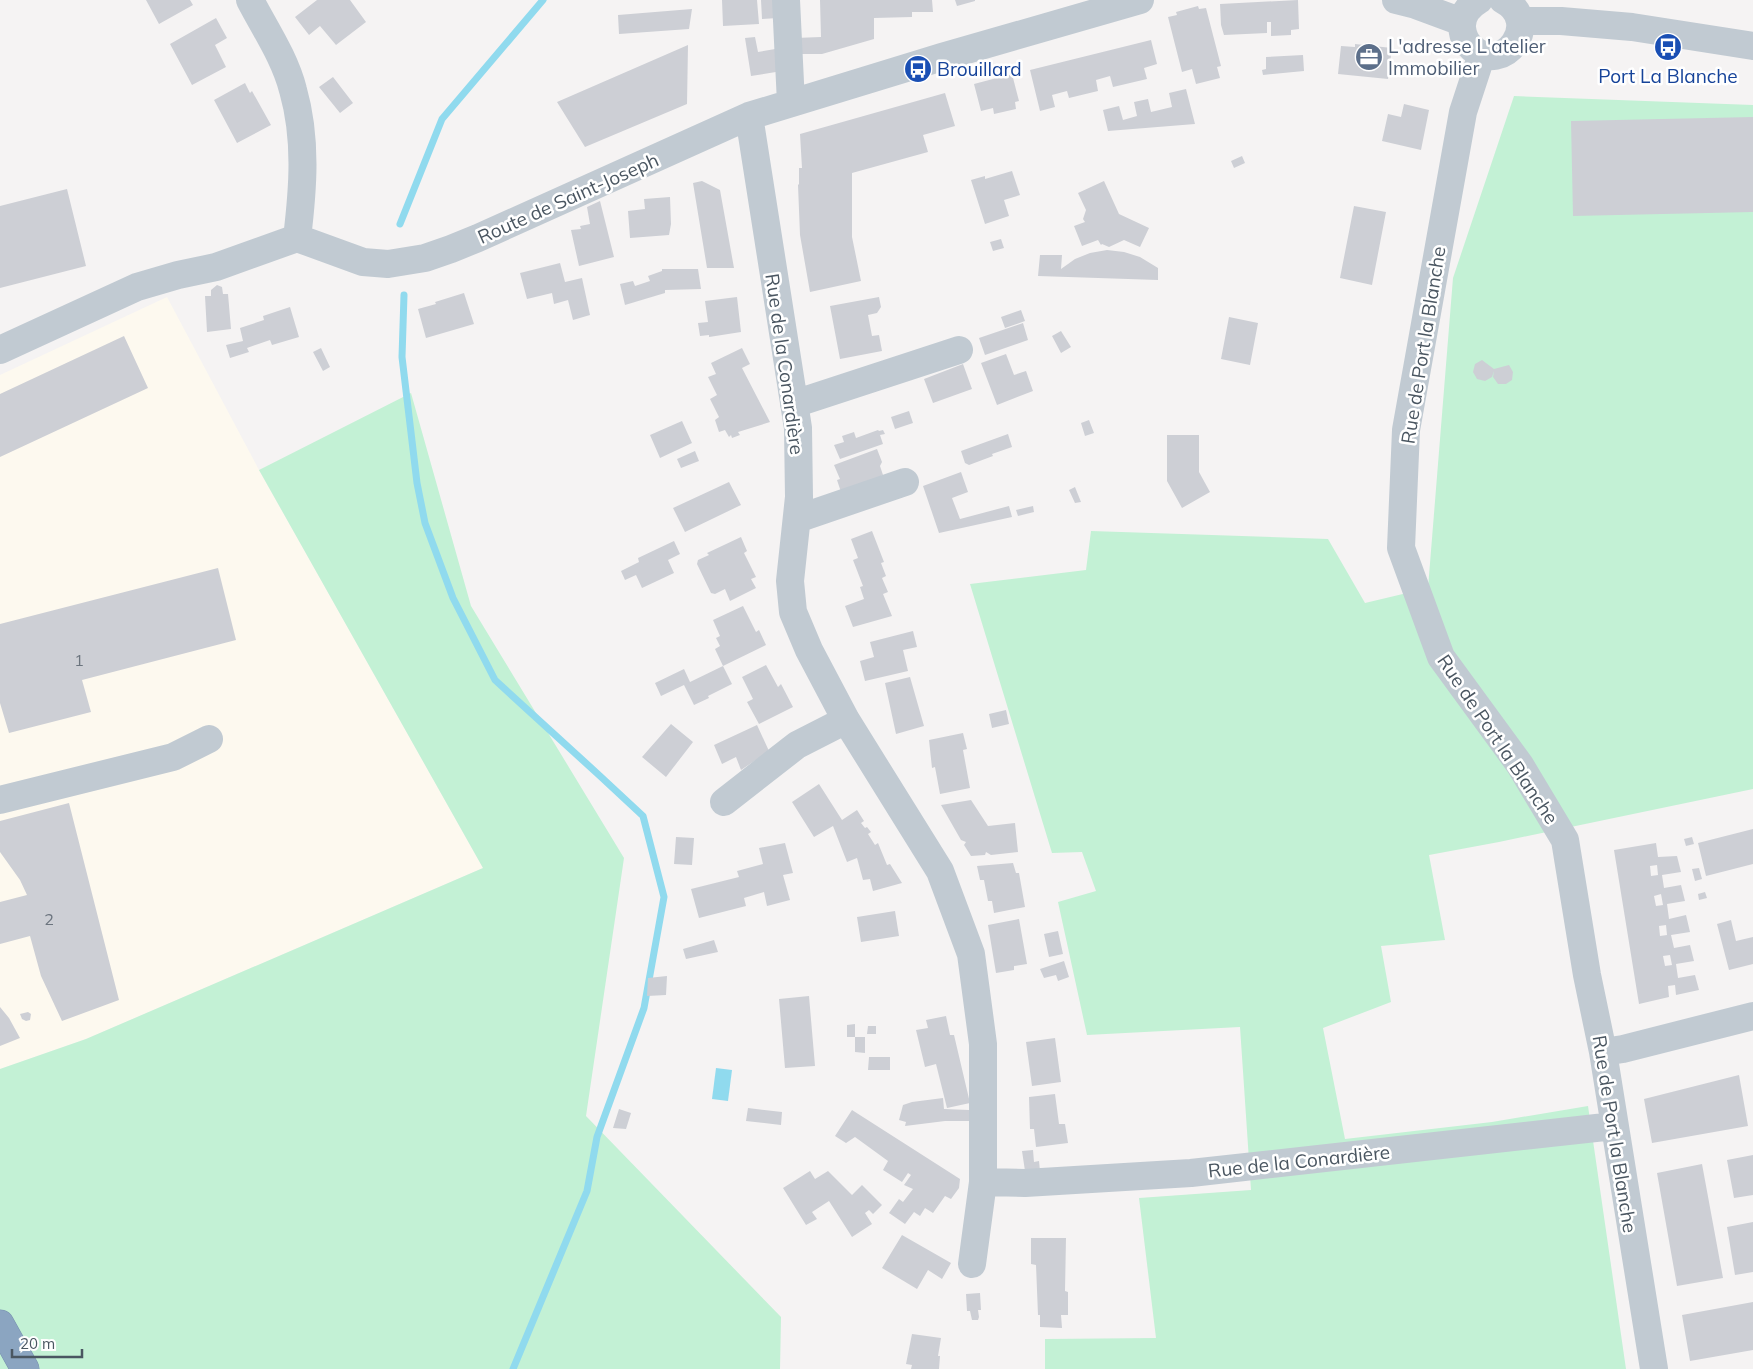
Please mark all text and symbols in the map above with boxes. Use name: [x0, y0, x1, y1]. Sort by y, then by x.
bus stop icon: Port La Blanche: [1653, 32, 1683, 62]
place label: L'adresse L'atelier Immobilier: [1388, 34, 1546, 80]
office icon: L'adresse L'atelier Immobilier: [1354, 42, 1384, 72]
bus stop icon: Brouillard: [903, 54, 933, 84]
place label: Brouillard: [937, 57, 1022, 81]
place label: Port La Blanche: [1598, 64, 1738, 88]
street label: Route de Saint-Joseph: [474, 147, 662, 249]
street label: Rue de Port la Blanche: [1396, 245, 1450, 445]
street label: Rue de la Conardière: [760, 272, 810, 456]
house number: 1: [74, 650, 84, 670]
street label: Rue de Port la Blanche: [1432, 650, 1564, 828]
house number: 2: [44, 909, 54, 929]
street label: Rue de Port la Blanche: [1588, 1034, 1642, 1234]
street label: Rue de la Conardière: [1207, 1140, 1391, 1182]
scale bar: [12, 1326, 82, 1358]
text: 20 m: [20, 1334, 55, 1353]

